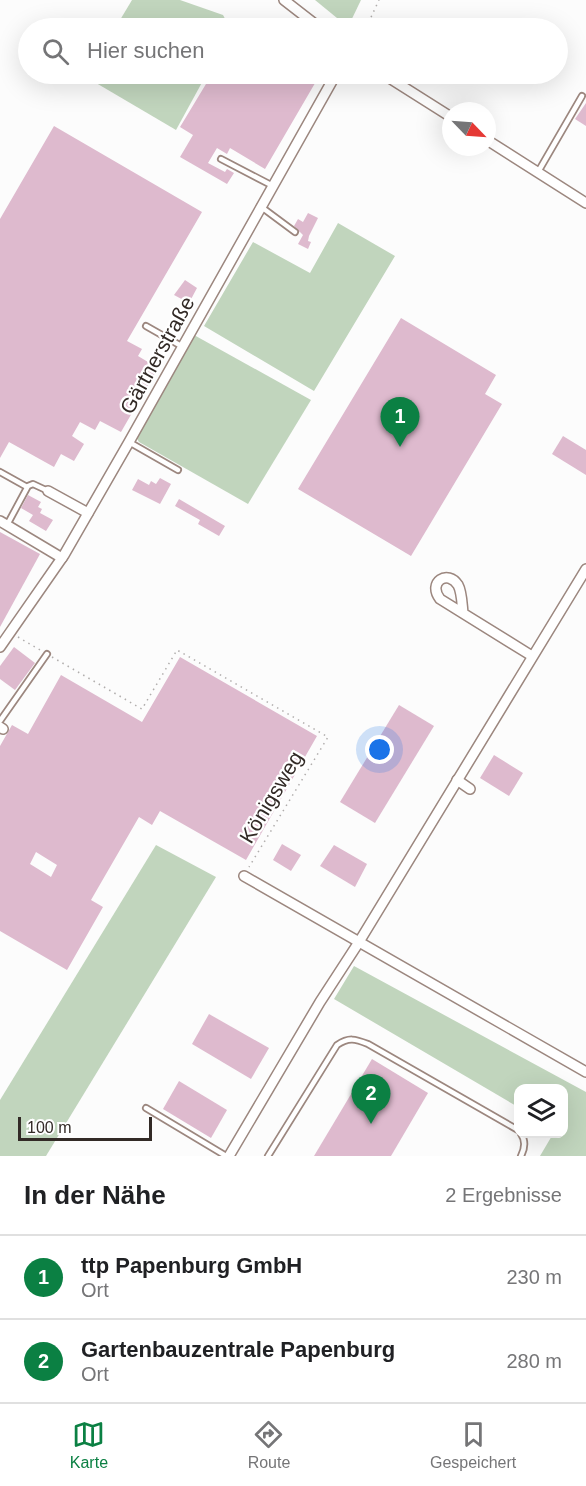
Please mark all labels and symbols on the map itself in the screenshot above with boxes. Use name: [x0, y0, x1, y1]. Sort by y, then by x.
north arrow: [442, 102, 496, 156]
street label: Gärtnerstraße: [115, 292, 199, 418]
pin: 1: [380, 398, 420, 447]
your location: [365, 735, 394, 764]
street label: Königsweg: [235, 747, 307, 847]
pin: 2: [352, 1074, 391, 1124]
scale bar: [18, 1114, 152, 1142]

